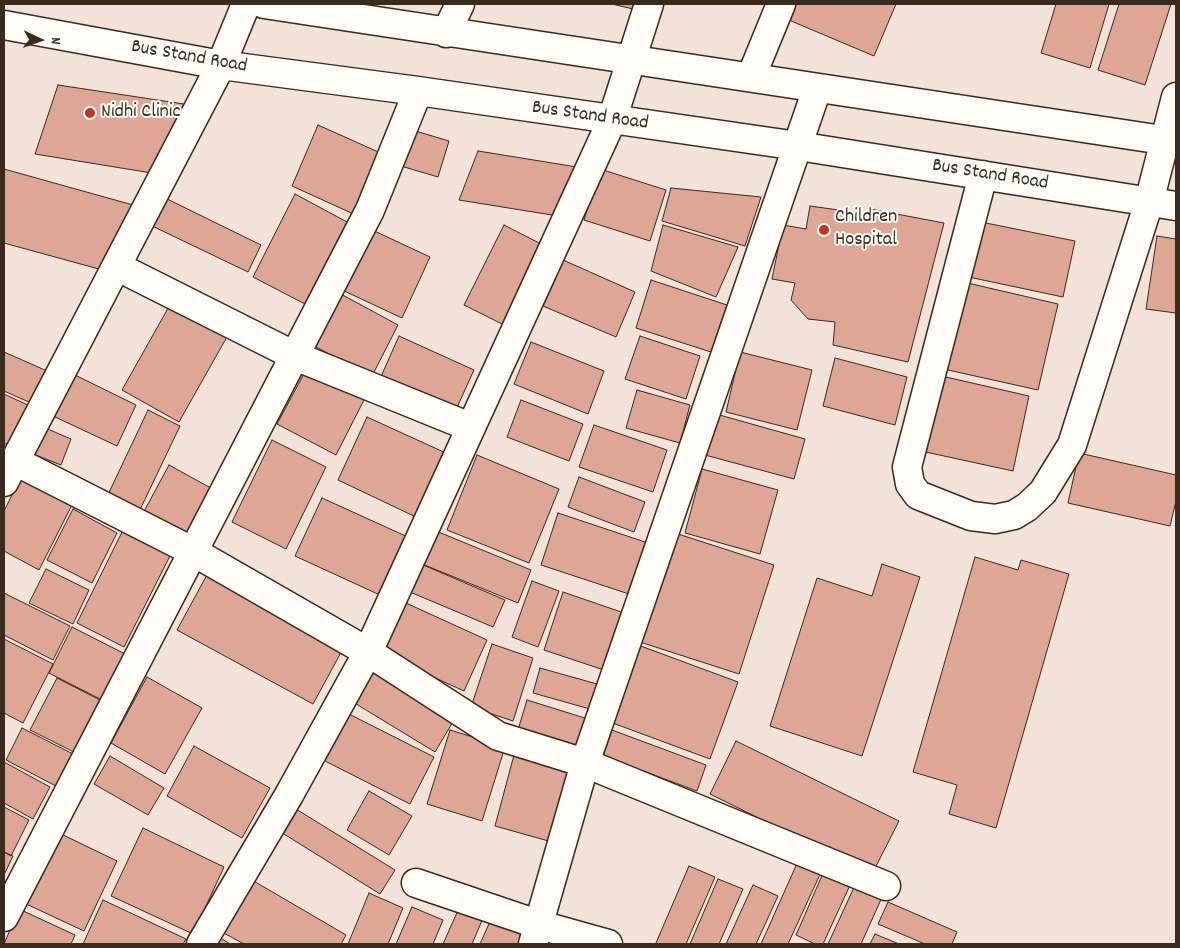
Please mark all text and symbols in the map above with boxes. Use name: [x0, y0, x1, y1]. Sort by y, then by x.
north arrow: [15, 15, 65, 65]
street label: Bus Stand Road: [129, 36, 249, 80]
text: N: [45, 37, 65, 45]
street label: Bus Stand Road: [530, 97, 650, 137]
place label: Nidhi Clinic: [101, 101, 181, 125]
marker: Nidhi Clinic: [83, 106, 97, 120]
street label: Bus Stand Road: [930, 155, 1050, 197]
place label: Children Hospital: [835, 206, 897, 253]
marker: Children Hospital: [817, 223, 831, 237]

